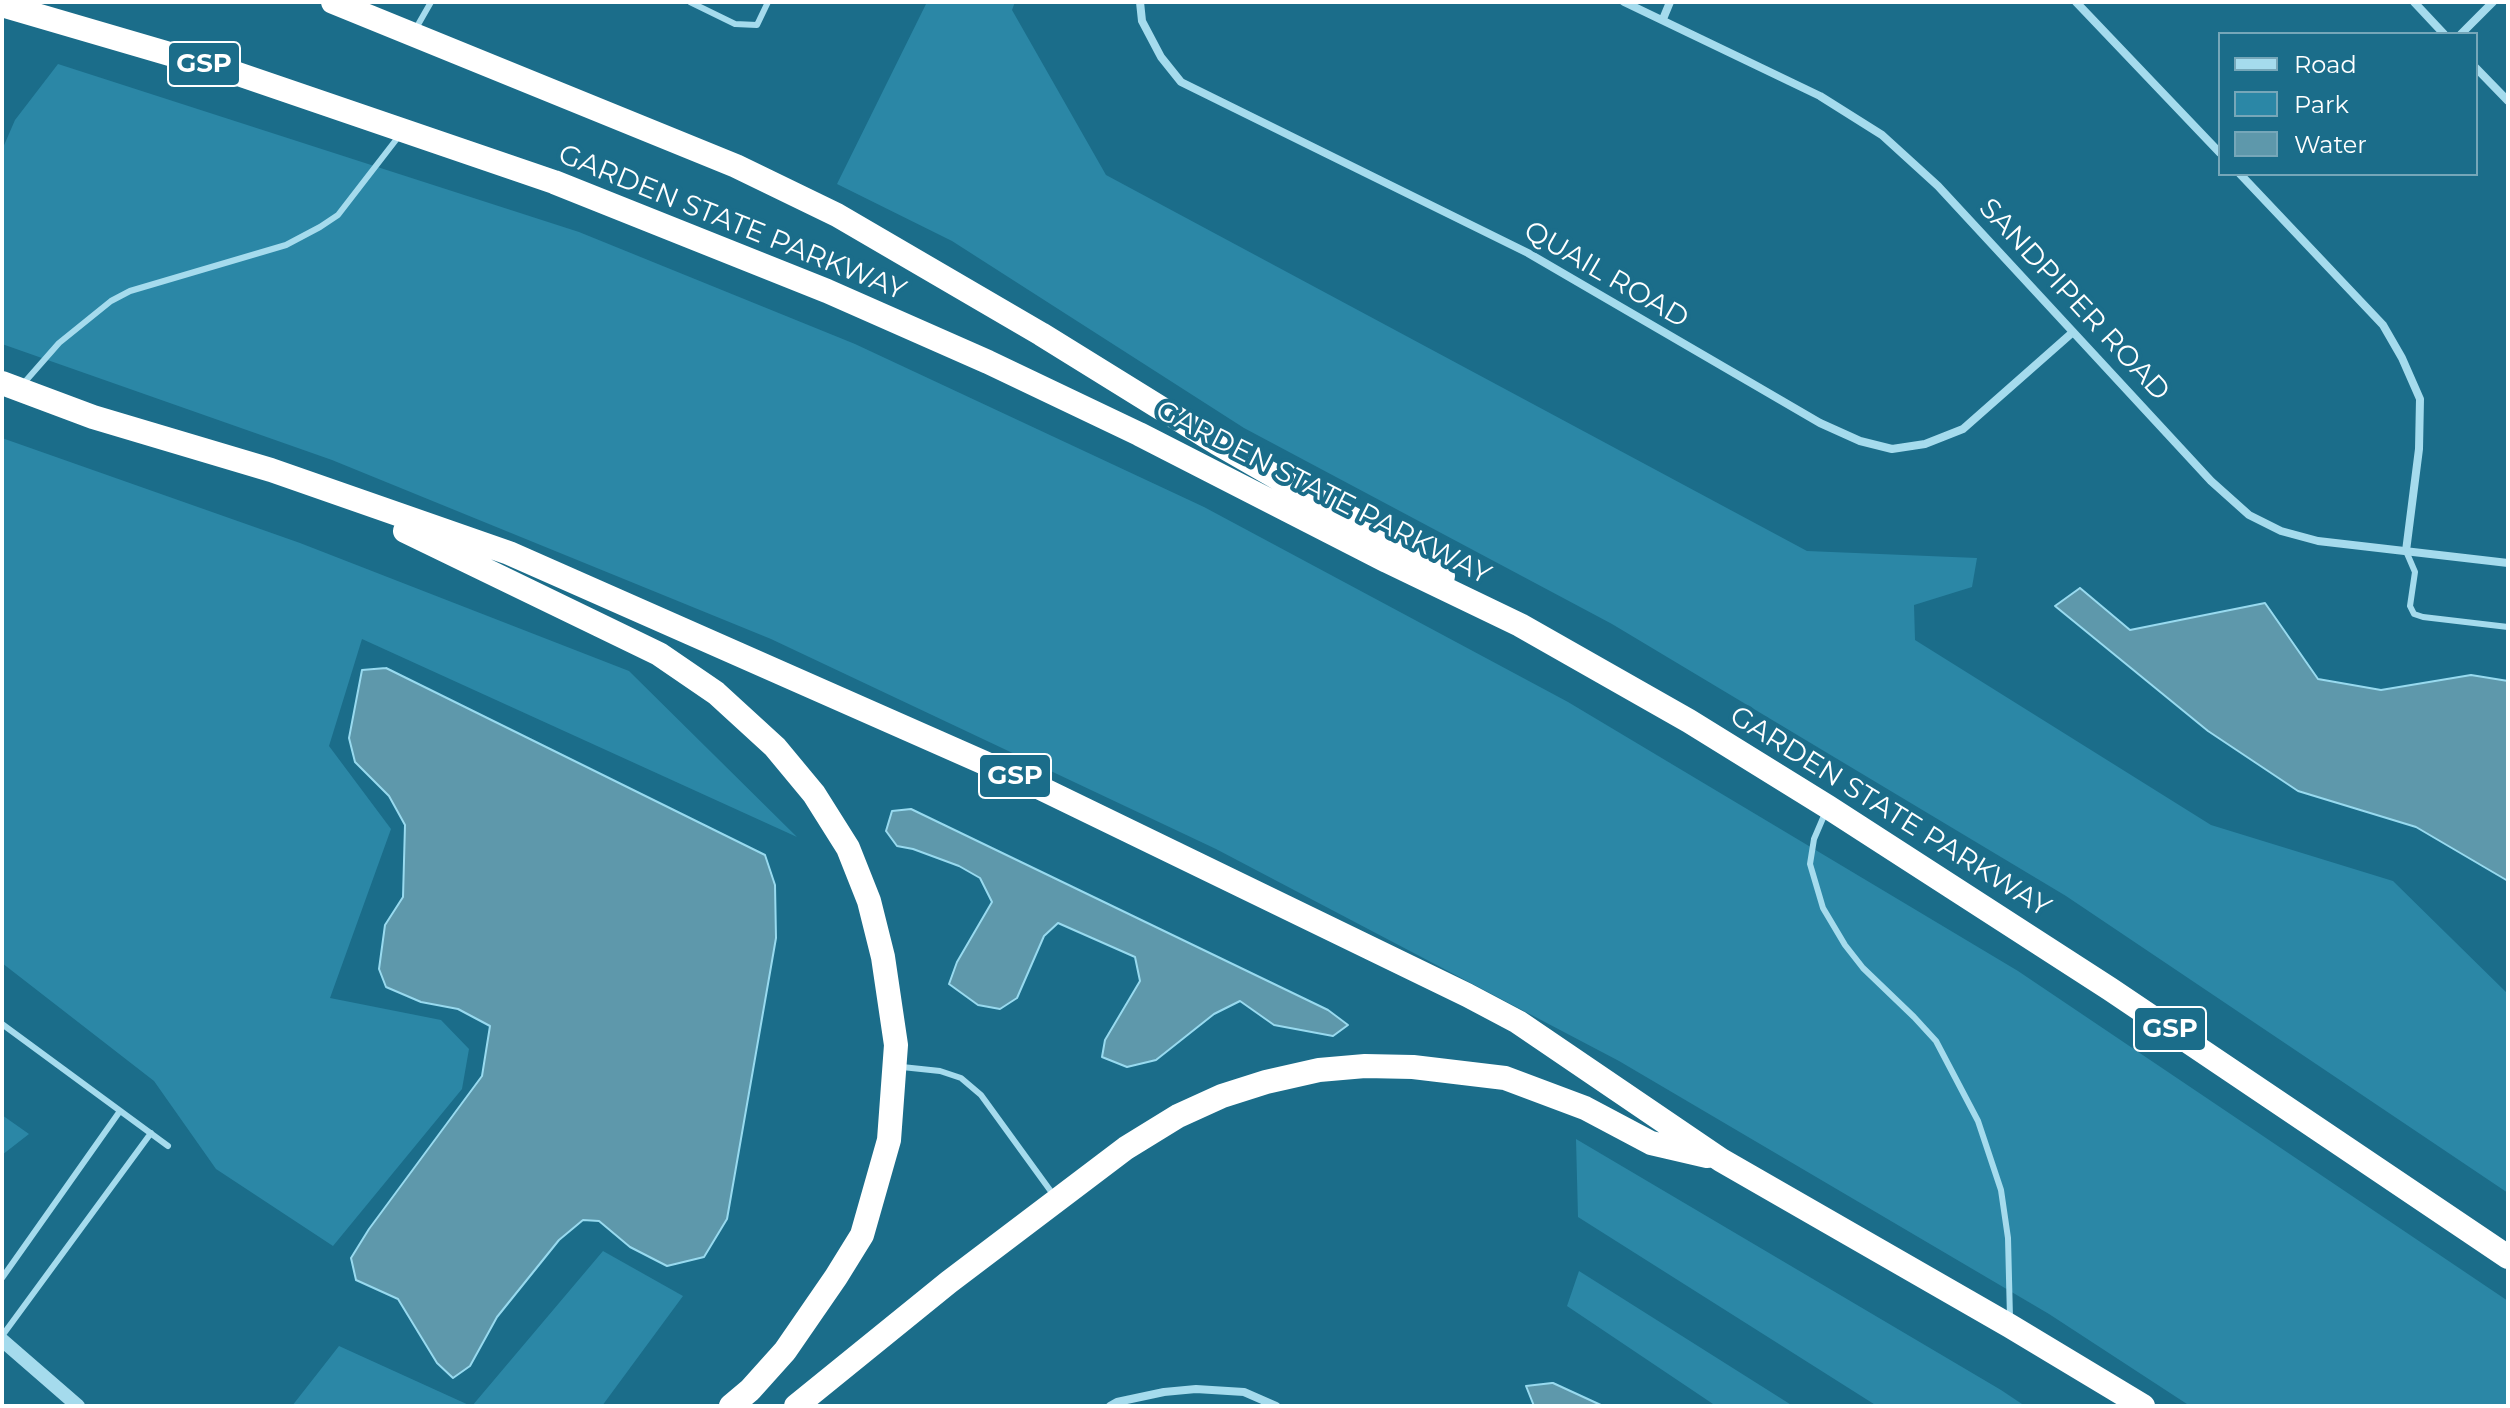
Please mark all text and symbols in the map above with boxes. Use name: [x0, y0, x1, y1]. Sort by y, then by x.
legend: [2218, 32, 2478, 176]
road number: GSP: [168, 42, 240, 86]
text: Road: [2294, 50, 2357, 79]
text: Park: [2294, 90, 2349, 119]
text: Water: [2294, 130, 2367, 159]
street label: GARDEN STATE PARKWAY: [553, 138, 911, 308]
street label: SANDPIPER ROAD: [1972, 192, 2176, 408]
street label: QUAIL ROAD: [1518, 214, 1694, 336]
street label: GARDEN STATE PARKWAY: [1150, 394, 1496, 592]
street label: GARDEN STATE PARKWAY: [1723, 699, 2057, 925]
road number: GSP: [979, 754, 1051, 798]
road number: GSP: [2134, 1007, 2206, 1051]

